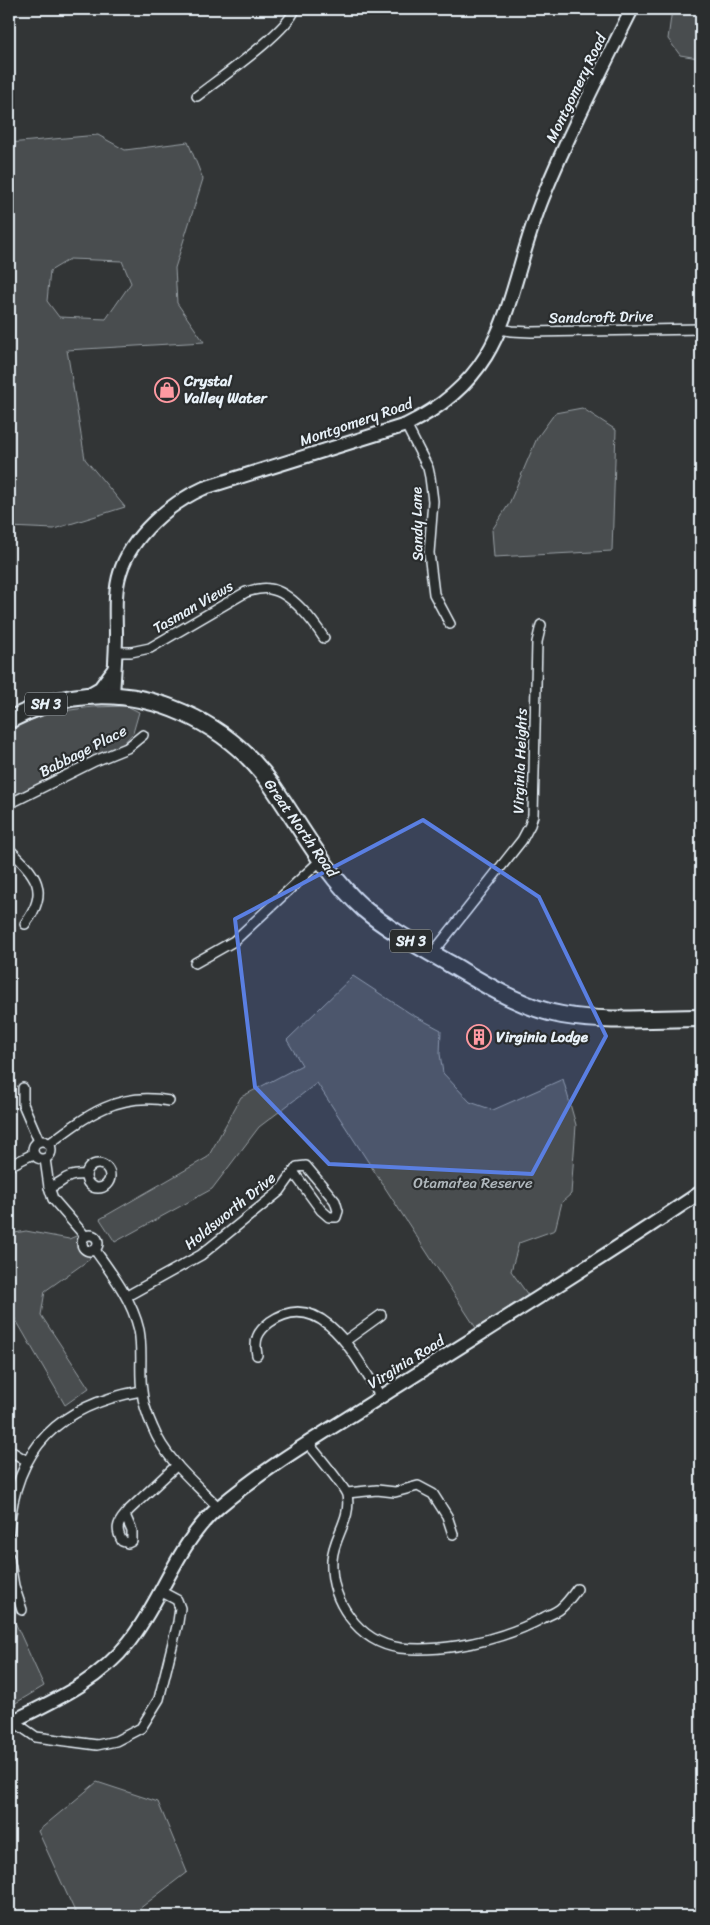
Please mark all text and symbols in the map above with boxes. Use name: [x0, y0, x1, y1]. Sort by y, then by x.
street label: Montgomery Road: [538, 28, 614, 147]
street label: Sandcroft Drive: [548, 303, 654, 331]
place label: Crystal Valley Water: [183, 368, 269, 411]
shop icon: Crystal Valley Water: [154, 377, 180, 403]
street label: Montgomery Road: [296, 390, 417, 454]
street label: Sandy Lane: [403, 487, 431, 561]
street label: Tasman Views: [148, 573, 238, 641]
road number: SH 3: [25, 692, 67, 716]
street label: Virginia Heights: [505, 708, 535, 814]
street label: Babbage Place: [35, 718, 132, 784]
street label: Great North Road: [257, 773, 345, 884]
road number: SH 3: [390, 929, 432, 952]
building icon: Virginia Lodge: [466, 1024, 492, 1050]
place label: Virginia Lodge: [496, 1024, 589, 1050]
street label: Holdsworth Drive: [178, 1165, 282, 1256]
park label: Otamatea Reserve: [413, 1170, 533, 1196]
street label: Virginia Road: [362, 1327, 451, 1396]

